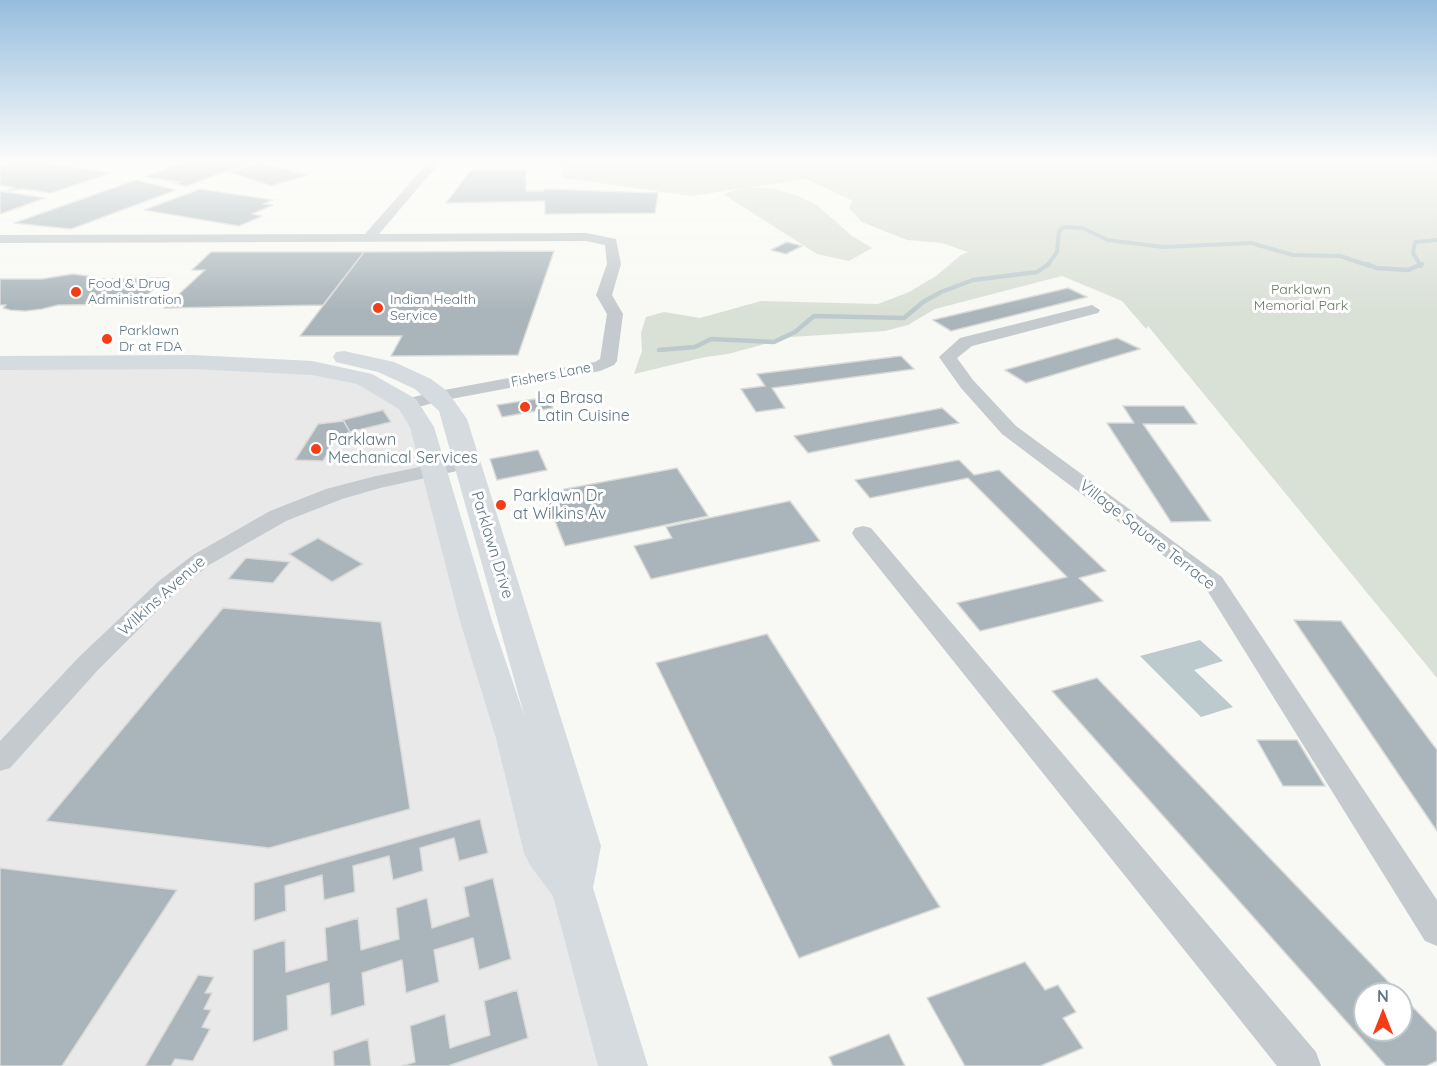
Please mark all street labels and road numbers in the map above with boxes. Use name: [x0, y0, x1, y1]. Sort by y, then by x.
street label: Fishers Lane: [510, 359, 592, 391]
street label: Village Square Terrace: [1075, 476, 1219, 594]
street label: Parklawn Drive: [467, 489, 517, 601]
street label: Wilkins Avenue: [115, 552, 209, 640]

